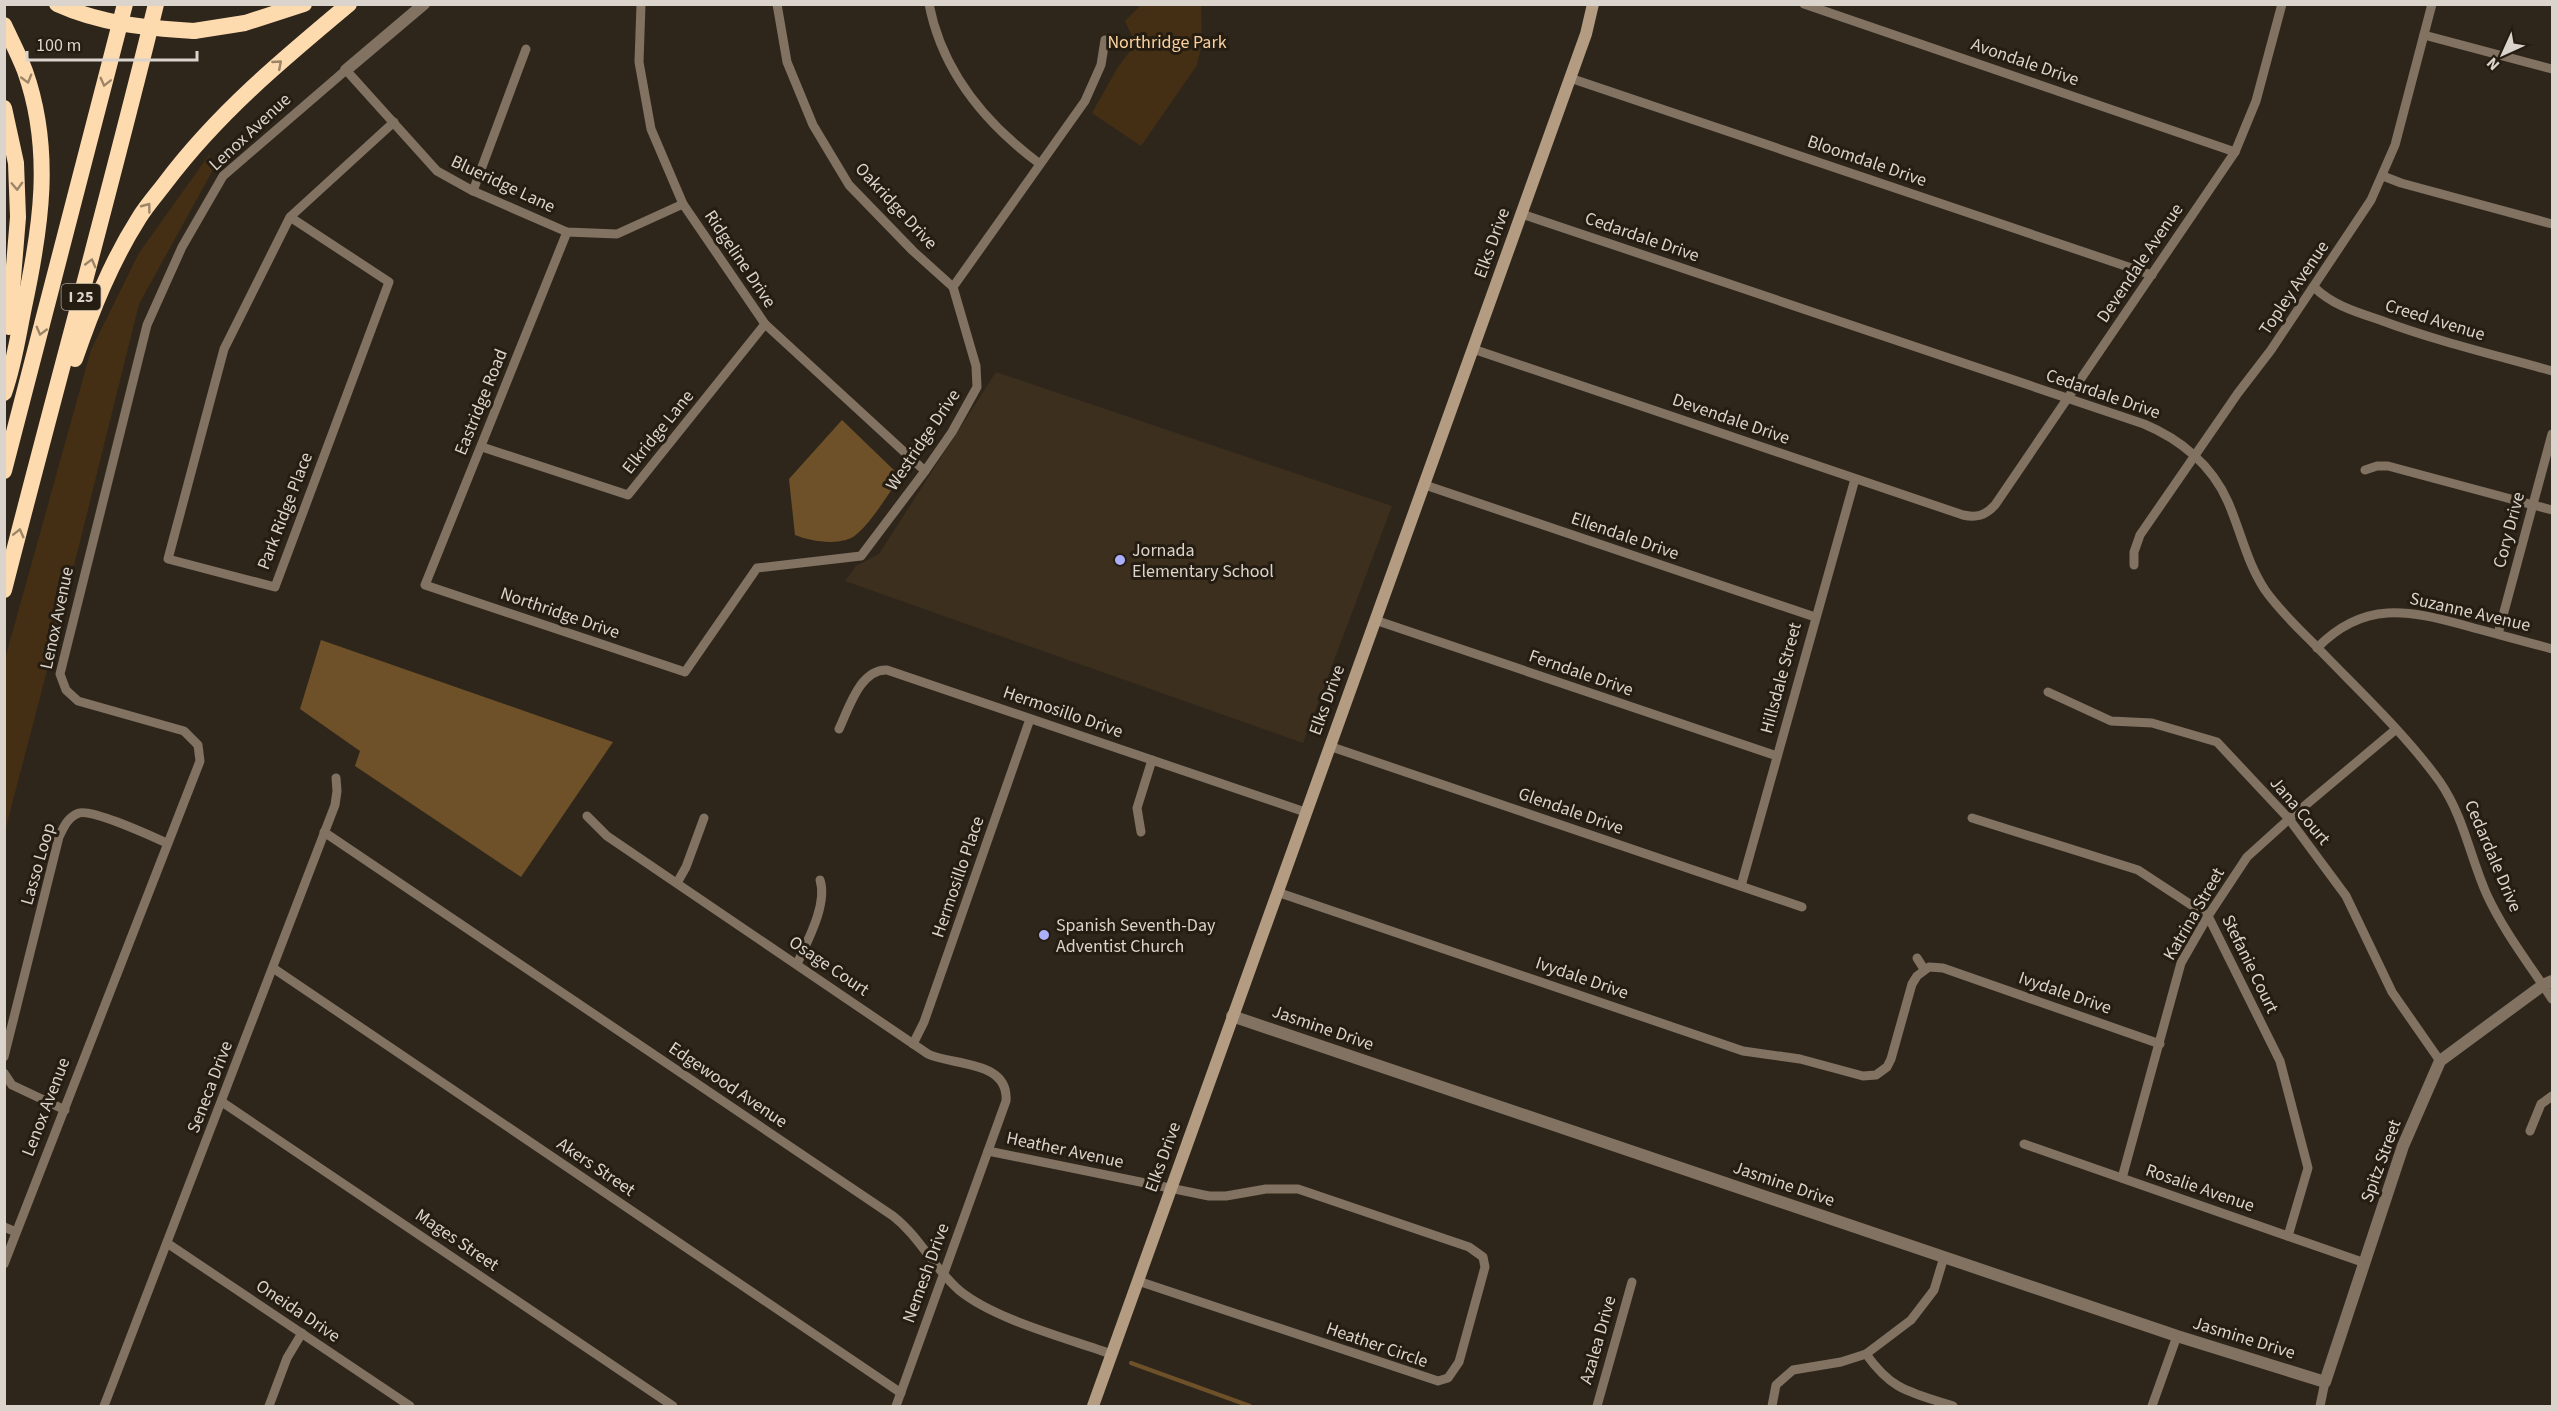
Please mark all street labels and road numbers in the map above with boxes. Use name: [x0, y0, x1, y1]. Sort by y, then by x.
street label: Avondale Drive: [1968, 32, 2082, 92]
street label: Lenox Avenue: [203, 87, 297, 177]
street label: Bloomdale Drive: [1804, 129, 1930, 193]
street label: Blueridge Lane: [447, 149, 559, 219]
street label: Oakridge Drive: [849, 157, 943, 255]
street label: Devendale Avenue: [2091, 198, 2189, 328]
street label: Elks Drive: [1468, 204, 1516, 282]
street label: Ridgeline Drive: [698, 205, 782, 313]
street label: Cedardale Drive: [1581, 206, 1703, 268]
street label: Topley Avenue: [2253, 236, 2335, 340]
road number: I 25: [62, 284, 100, 310]
street label: Creed Avenue: [2382, 293, 2488, 347]
street label: Eastridge Road: [448, 345, 514, 459]
street label: Cedardale Drive: [2042, 363, 2164, 425]
street label: Westridge Drive: [880, 384, 966, 496]
street label: Elkridge Lane: [616, 385, 700, 479]
street label: Devendale Drive: [1669, 387, 1793, 451]
street label: Park Ridge Place: [251, 449, 319, 573]
street label: Cory Drive: [2487, 489, 2531, 571]
street label: Ellendale Drive: [1568, 506, 1682, 566]
street label: Lenox Avenue: [34, 565, 80, 671]
street label: Northridge Drive: [497, 581, 623, 645]
street label: Suzanne Avenue: [2407, 586, 2533, 638]
street label: Hillsdale Street: [1754, 620, 1808, 736]
street label: Ferndale Drive: [1525, 643, 1637, 703]
street label: Elks Drive: [1303, 661, 1351, 739]
street label: Hermosillo Drive: [1000, 680, 1126, 744]
street label: Jana Court: [2264, 771, 2336, 851]
street label: Glendale Drive: [1515, 781, 1627, 841]
street label: Cedardale Drive: [2458, 796, 2528, 916]
street label: Hermosillo Place: [926, 813, 990, 941]
street label: Lasso Loop: [14, 820, 62, 908]
street label: Katrina Street: [2157, 863, 2231, 965]
street label: Stefanie Court: [2215, 911, 2285, 1017]
street label: Osage Court: [784, 930, 874, 1002]
street label: Ivydale Drive: [1532, 950, 1632, 1006]
street label: Ivydale Drive: [2015, 965, 2115, 1021]
street label: Jasmine Drive: [1269, 999, 1377, 1057]
street label: Edgewood Avenue: [664, 1036, 792, 1134]
street label: Seneca Drive: [181, 1037, 239, 1137]
street label: Lenox Avenue: [16, 1054, 76, 1160]
street label: Spitz Street: [2354, 1116, 2408, 1206]
street label: Elks Drive: [1139, 1118, 1187, 1196]
street label: Heather Avenue: [1004, 1125, 1126, 1175]
street label: Akers Street: [552, 1132, 640, 1202]
street label: Jasmine Drive: [1730, 1155, 1838, 1213]
street label: Rosalie Avenue: [2142, 1158, 2258, 1218]
street label: Mages Street: [410, 1203, 504, 1277]
street label: Nemesh Drive: [896, 1220, 956, 1326]
street label: Oneida Drive: [251, 1274, 345, 1348]
street label: Azalea Drive: [1573, 1293, 1623, 1387]
street label: Jasmine Drive: [2190, 1311, 2298, 1365]
street label: Heather Circle: [1323, 1316, 1431, 1374]

